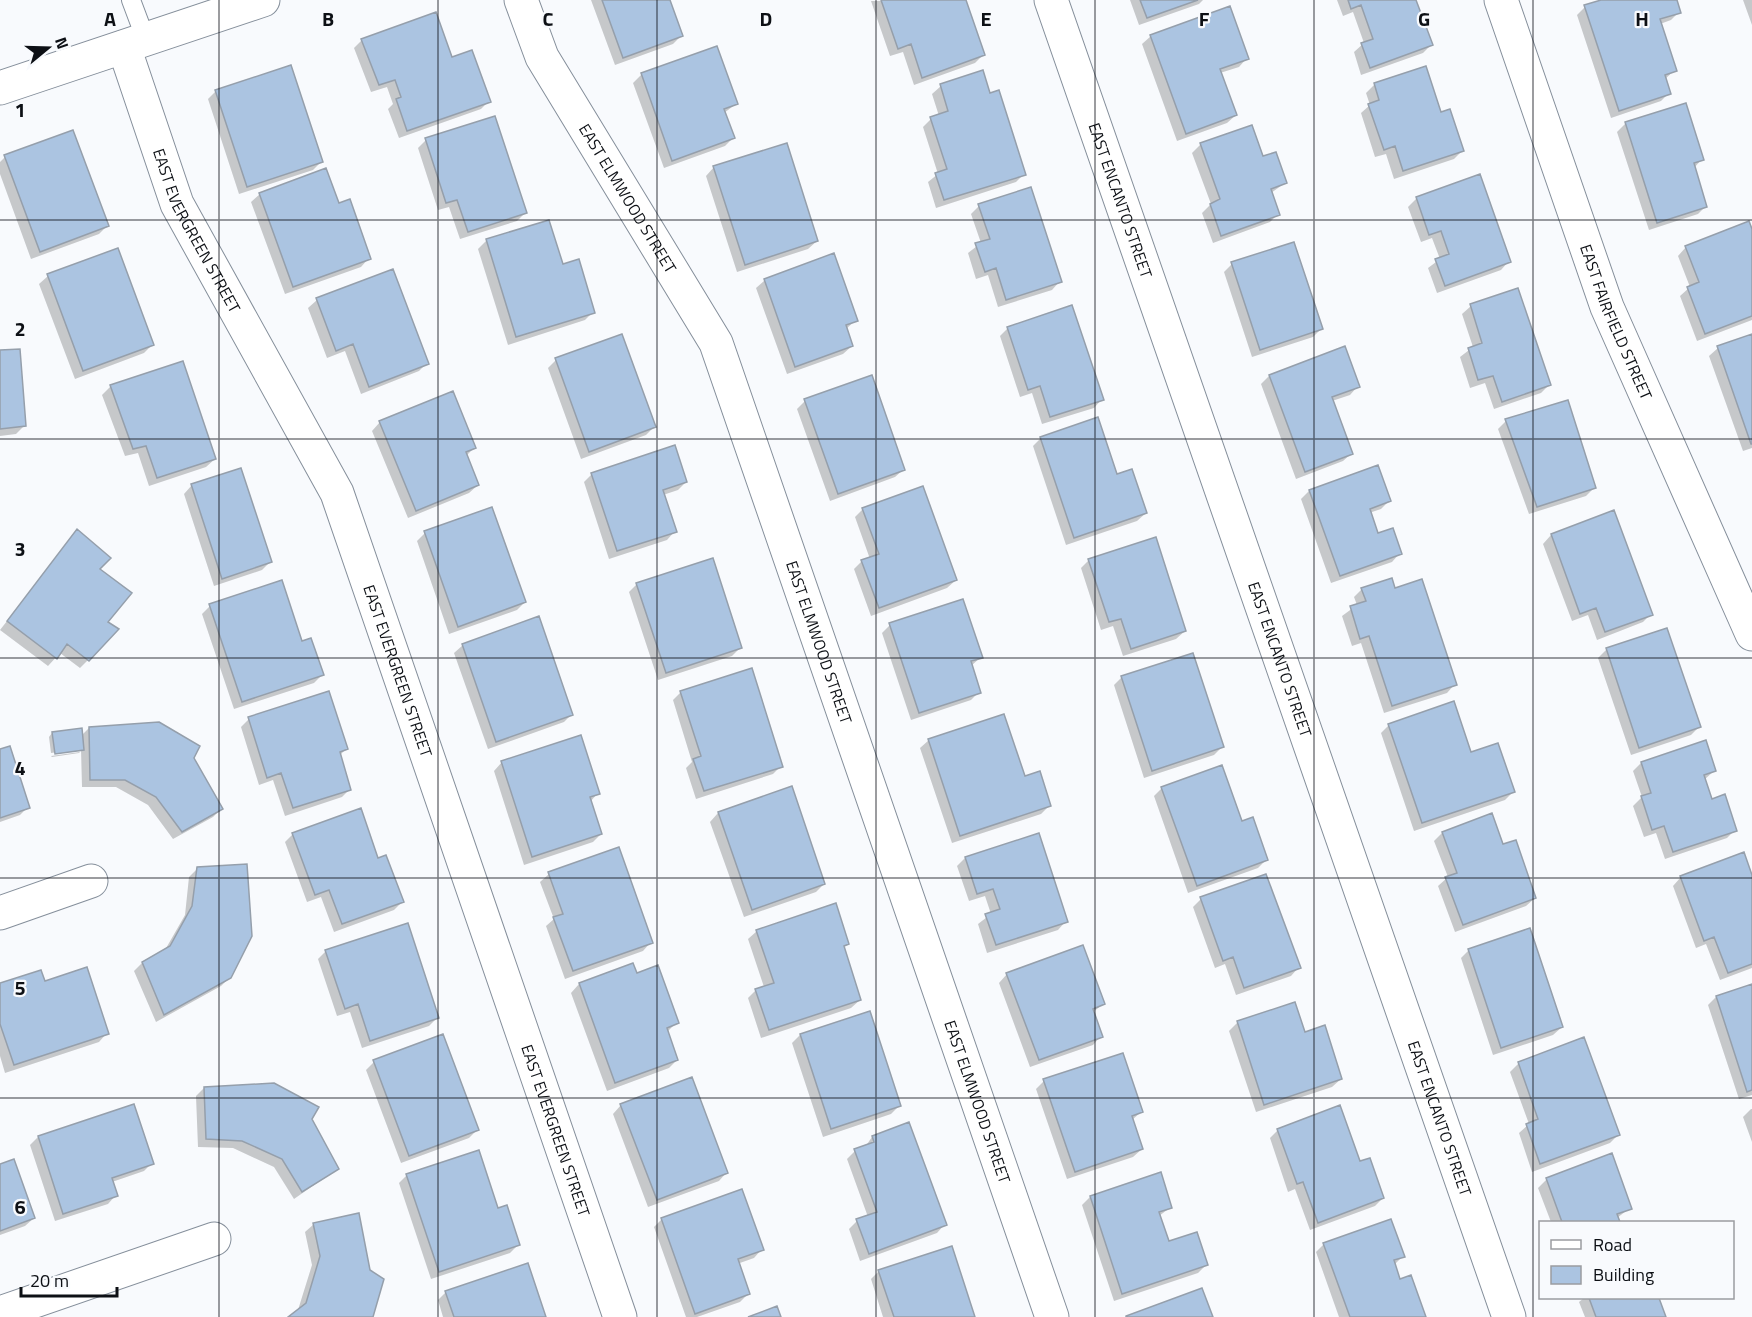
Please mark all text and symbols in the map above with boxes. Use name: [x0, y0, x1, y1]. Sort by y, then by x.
text: A: [104, 3, 116, 34]
text: B: [322, 3, 334, 34]
text: C: [543, 3, 554, 34]
text: D: [760, 3, 772, 34]
text: E: [980, 3, 992, 34]
text: F: [1199, 3, 1210, 34]
text: G: [1418, 3, 1430, 34]
text: H: [1635, 3, 1649, 34]
north arrow: [18, 18, 78, 78]
text: N: [49, 34, 75, 52]
text: 1: [14, 94, 26, 125]
street label: EAST ELMWOOD STREET: [573, 119, 683, 278]
street label: EAST ENCANTO STREET: [1083, 119, 1159, 282]
street label: EAST EVERGREEN STREET: [147, 145, 247, 318]
street label: EAST FAIRFIELD STREET: [1574, 241, 1659, 404]
text: 2: [14, 313, 26, 344]
text: 3: [14, 533, 26, 564]
street label: EAST ELMWOOD STREET: [780, 557, 859, 728]
street label: EAST ENCANTO STREET: [1242, 578, 1319, 741]
street label: EAST EVERGREEN STREET: [357, 581, 439, 761]
text: 4: [14, 752, 26, 783]
text: 5: [14, 972, 26, 1003]
street label: EAST ELMWOOD STREET: [938, 1017, 1017, 1187]
street label: EAST ENCANTO STREET: [1402, 1037, 1478, 1200]
street label: EAST EVERGREEN STREET: [515, 1041, 597, 1220]
text: 6: [14, 1191, 26, 1222]
legend: [1539, 1221, 1734, 1299]
text: Road: [1593, 1231, 1632, 1258]
scale bar: [21, 1260, 117, 1298]
text: Building: [1593, 1261, 1654, 1288]
text: 20 m: [30, 1267, 69, 1294]

